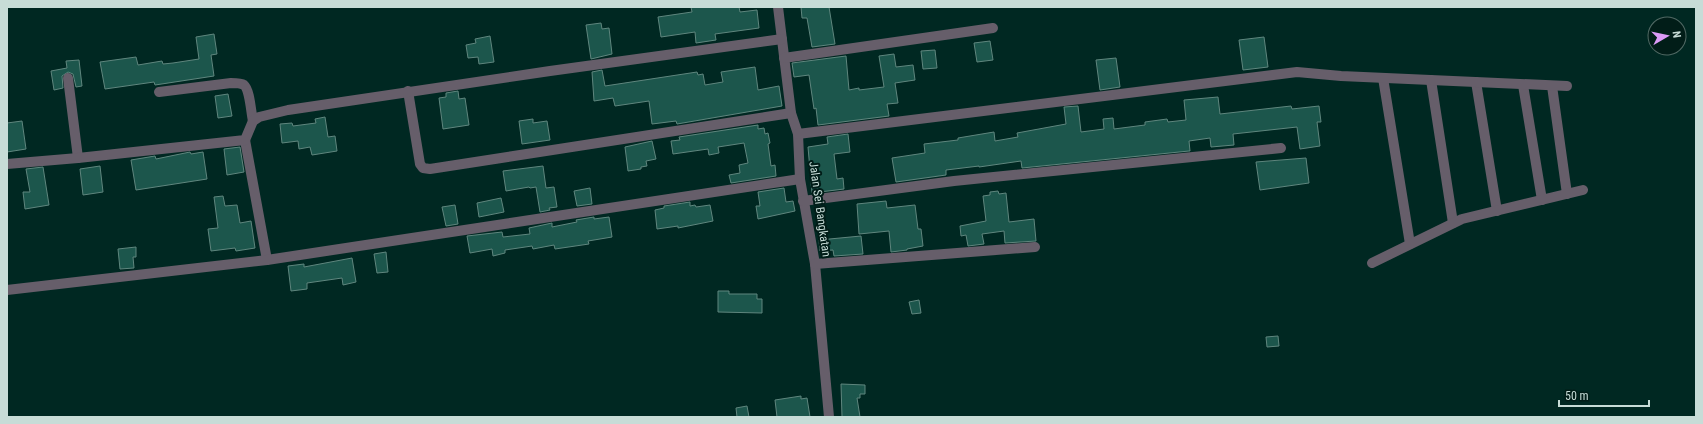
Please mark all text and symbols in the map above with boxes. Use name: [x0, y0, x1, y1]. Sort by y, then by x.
north arrow: [1647, 16, 1687, 56]
text: N: [1669, 30, 1683, 39]
street label: Jalan Sei Bangkatan: [806, 160, 834, 258]
scale bar: [1559, 382, 1649, 408]
text: 50 m: [1565, 389, 1589, 403]

